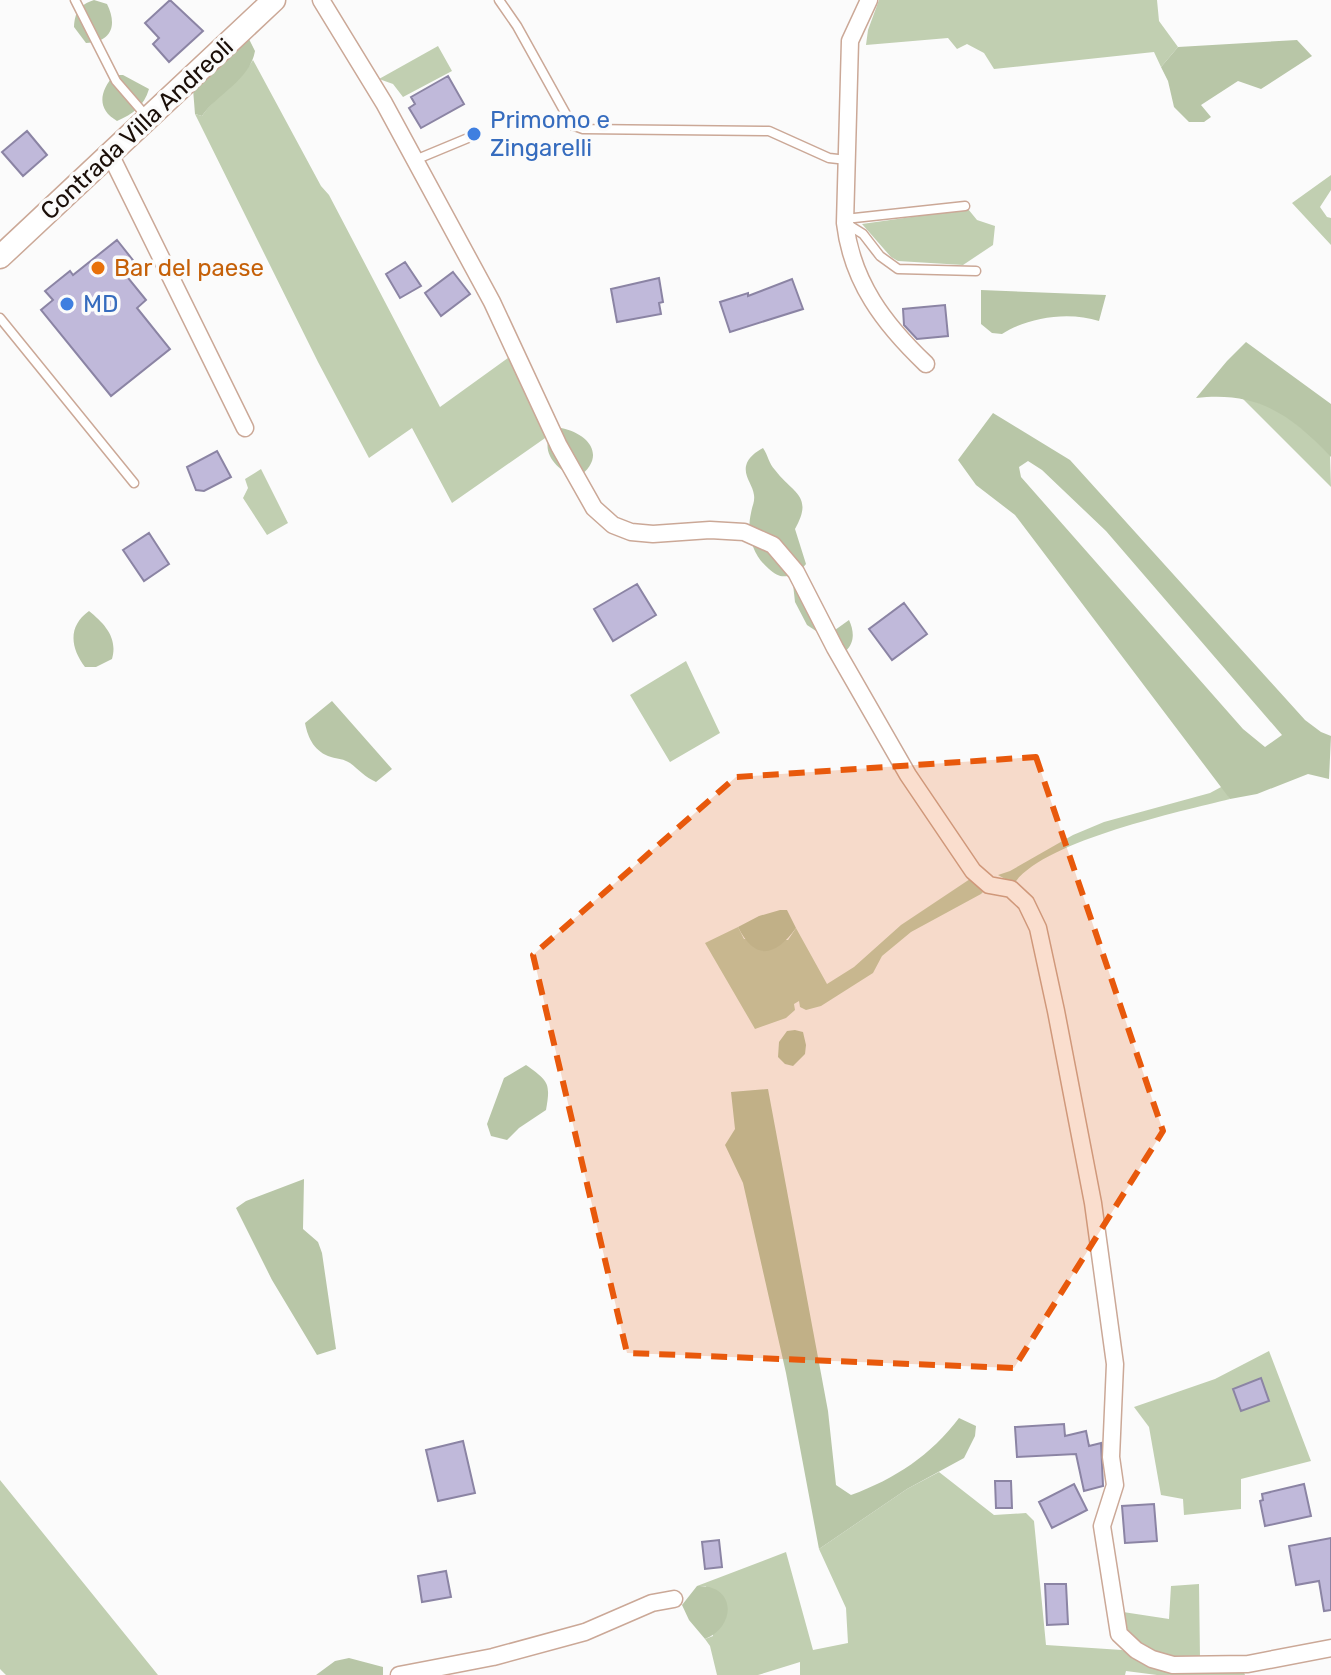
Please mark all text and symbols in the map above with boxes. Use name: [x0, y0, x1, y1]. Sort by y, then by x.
street label: Contrada Villa Andreoli: [35, 33, 239, 225]
place label: Primomo e Zingarelli: [490, 106, 610, 162]
marker: Primomo e Zingarelli: [465, 125, 483, 143]
place label: Bar del paese: [114, 254, 264, 282]
marker: Bar del paese: [89, 259, 107, 277]
place label: MD: [83, 290, 119, 318]
marker: MD: [58, 295, 76, 313]

